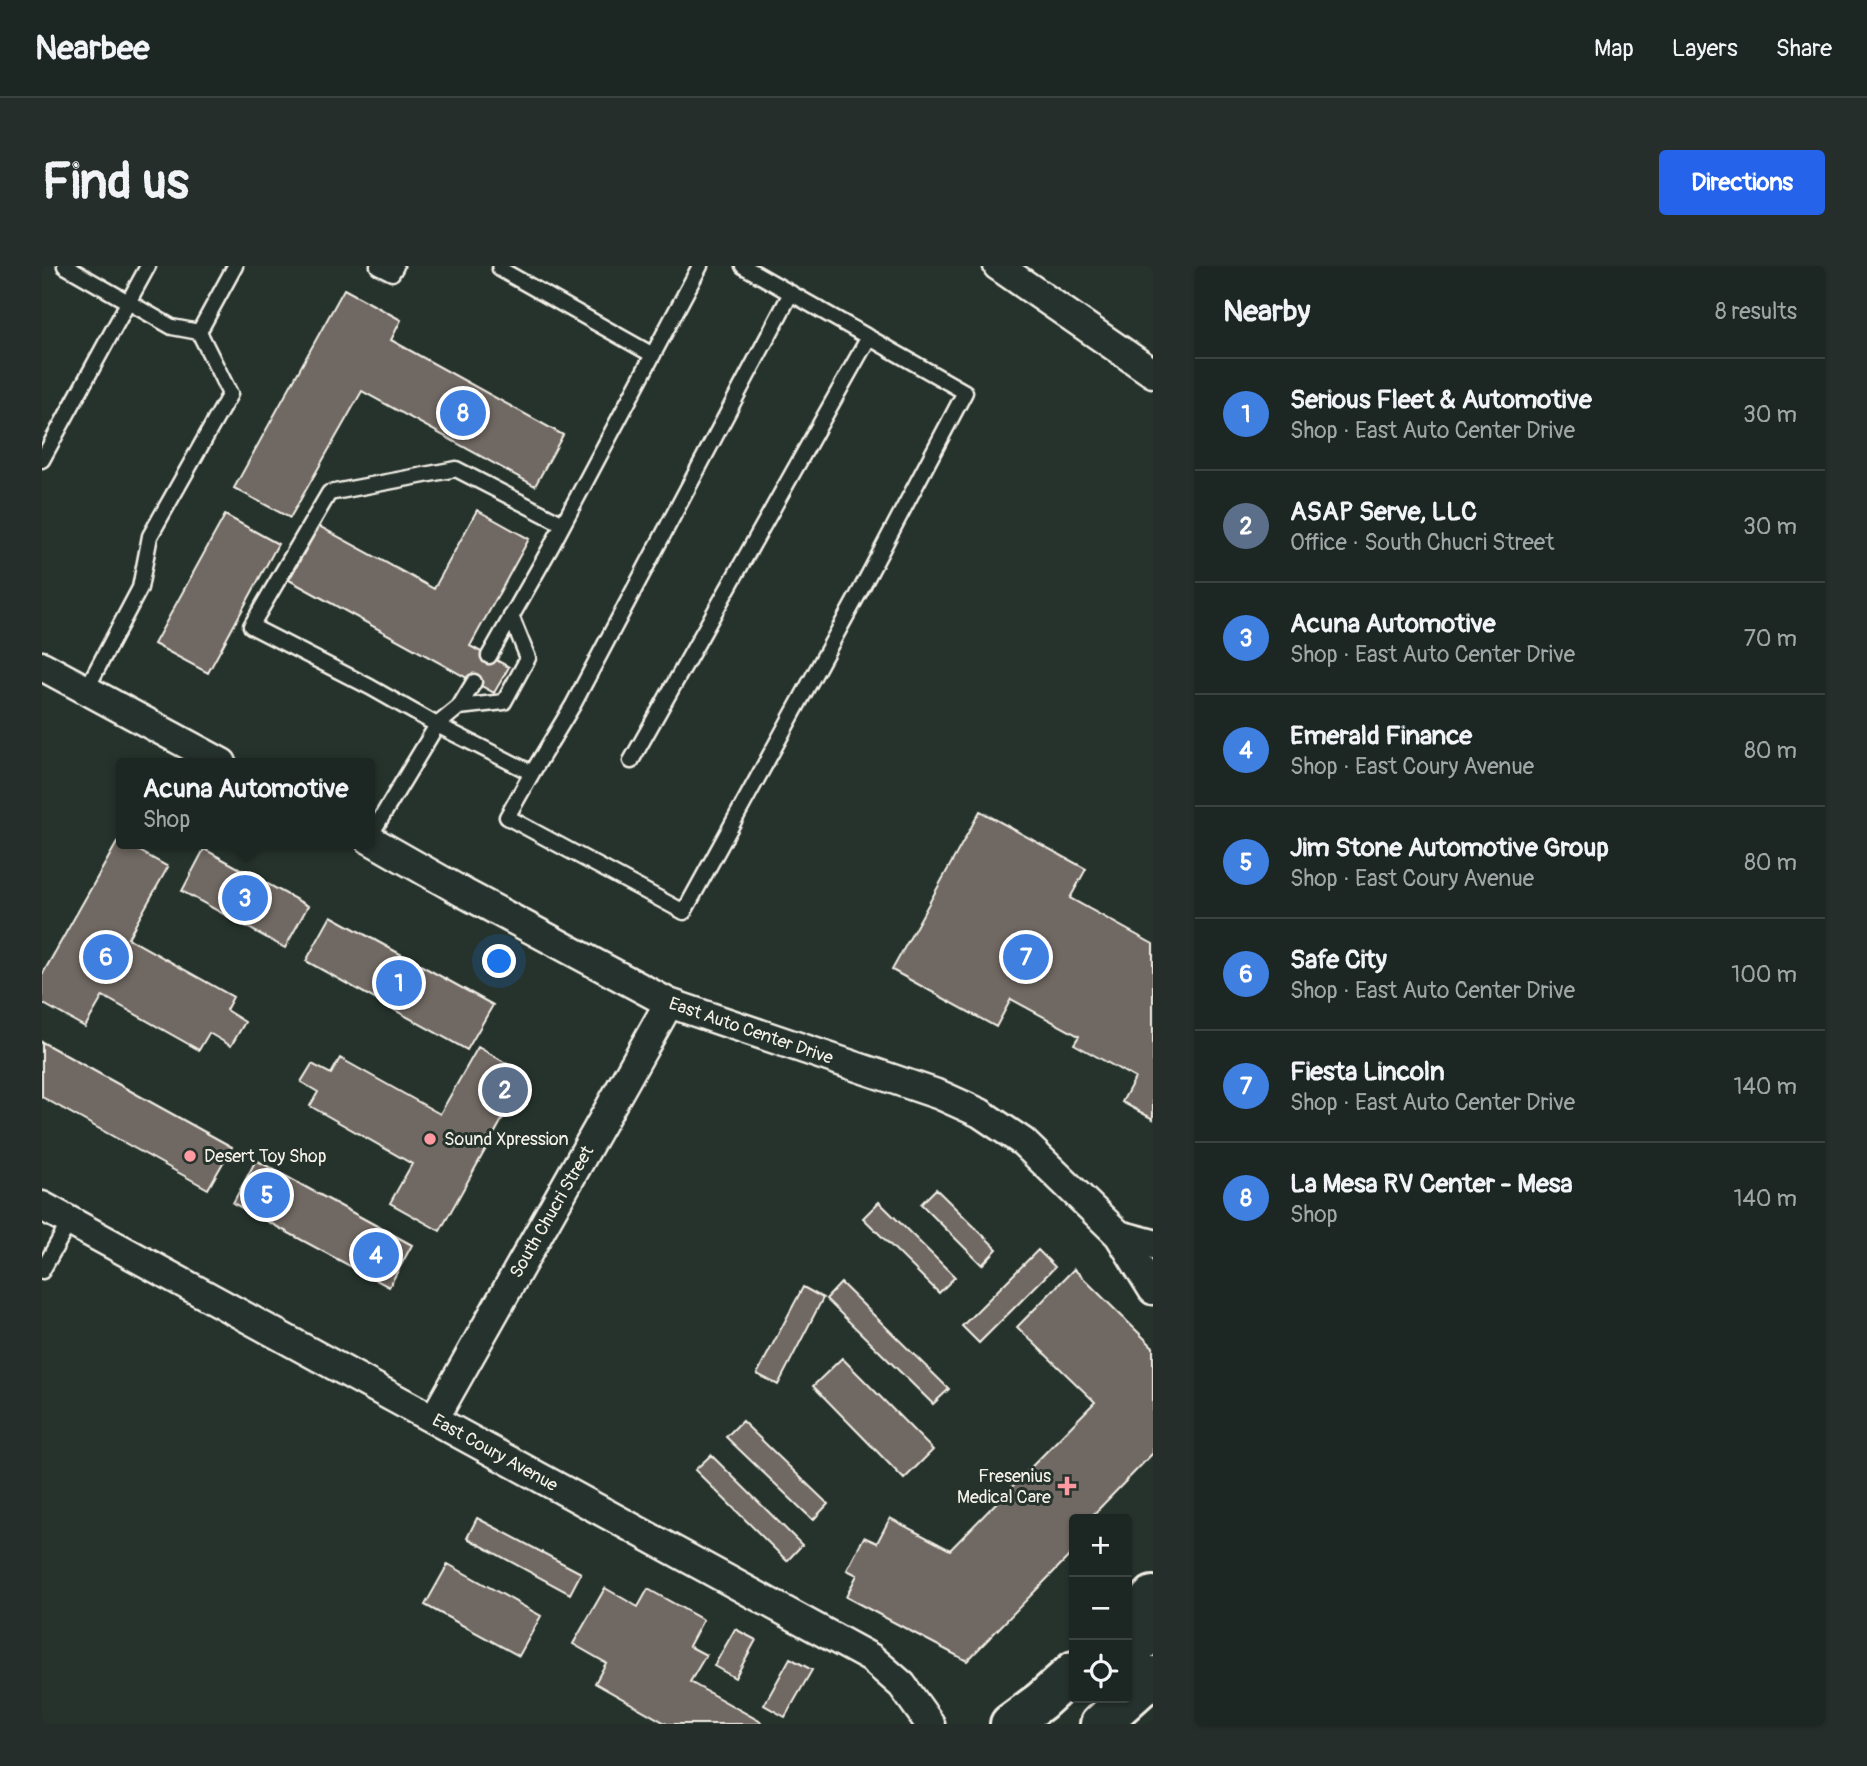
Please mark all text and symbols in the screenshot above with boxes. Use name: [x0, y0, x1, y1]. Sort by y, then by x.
text: Nearbee: [35, 28, 149, 69]
text: Map: [1594, 34, 1634, 63]
text: Layers: [1672, 34, 1738, 63]
text: Share: [1776, 34, 1832, 63]
button: Directions: [1659, 150, 1825, 215]
text: Find us: [42, 152, 189, 213]
text: Nearby: [1223, 293, 1310, 330]
text: 8 results: [1715, 297, 1797, 326]
text: Serious Fleet & Automotive: [1290, 384, 1592, 416]
pin: 8: [440, 387, 486, 439]
text: 1: [1242, 400, 1251, 429]
text: 30 m: [1743, 400, 1797, 429]
text: Shop · East Auto Center Drive: [1290, 416, 1575, 445]
text: ASAP Serve, LLC: [1290, 496, 1477, 528]
text: 2: [1240, 512, 1252, 541]
text: 30 m: [1743, 512, 1797, 541]
text: Office · South Chucri Street: [1290, 528, 1554, 557]
text: Acuna Automotive: [1290, 608, 1496, 640]
text: 3: [1240, 624, 1252, 653]
text: 70 m: [1744, 624, 1797, 653]
text: Shop · East Auto Center Drive: [1290, 640, 1575, 669]
text: Emerald Finance: [1290, 720, 1472, 752]
text: 4: [1239, 736, 1253, 765]
text: 80 m: [1744, 736, 1797, 765]
text: Shop · East Coury Avenue: [1290, 752, 1534, 781]
popup: [116, 758, 375, 849]
text: Acuna Automotive: [143, 773, 348, 805]
text: Shop: [143, 805, 190, 834]
text: Jim Stone Automotive Group: [1290, 832, 1609, 864]
text: 5: [1240, 848, 1252, 877]
text: 80 m: [1744, 848, 1797, 877]
text: Shop · East Coury Avenue: [1290, 864, 1534, 893]
pin: 3: [222, 872, 268, 924]
pin: 6: [83, 931, 129, 983]
pin: 7: [1003, 931, 1049, 983]
your location: [482, 944, 516, 978]
text: Safe City: [1290, 944, 1387, 976]
pin: 1: [376, 957, 422, 1009]
text: 6: [1239, 960, 1253, 989]
text: 100 m: [1731, 960, 1797, 989]
text: Shop · East Auto Center Drive: [1290, 976, 1575, 1005]
street label: East Auto Center Drive: [666, 992, 836, 1070]
text: Fiesta Lincoln: [1290, 1056, 1445, 1088]
pin: 2: [482, 1064, 528, 1116]
text: 7: [1240, 1072, 1252, 1101]
text: 140 m: [1734, 1072, 1797, 1101]
text: Shop · East Auto Center Drive: [1290, 1088, 1575, 1117]
place label: Sound Xpression: [444, 1128, 569, 1151]
marker: Sound Xpression: [422, 1131, 438, 1147]
street label: South Chucri Street: [505, 1141, 600, 1282]
place label: Desert Toy Shop: [204, 1145, 326, 1168]
marker: Desert Toy Shop: [182, 1148, 198, 1164]
text: La Mesa RV Center - Mesa: [1290, 1168, 1573, 1200]
pin: 5: [244, 1169, 290, 1221]
text: 8: [1240, 1184, 1252, 1213]
text: 140 m: [1734, 1184, 1797, 1213]
text: Shop: [1290, 1200, 1338, 1229]
pin: 4: [353, 1229, 399, 1281]
street label: East Coury Avenue: [428, 1409, 562, 1497]
place label: Fresenius Medical Care: [957, 1465, 1051, 1509]
marker: Fresenius Medical Care: [1057, 1476, 1077, 1496]
map controls: [1069, 1514, 1132, 1703]
button: +: [1069, 1514, 1132, 1577]
button: −: [1069, 1577, 1132, 1640]
button: locate: [1069, 1640, 1132, 1703]

